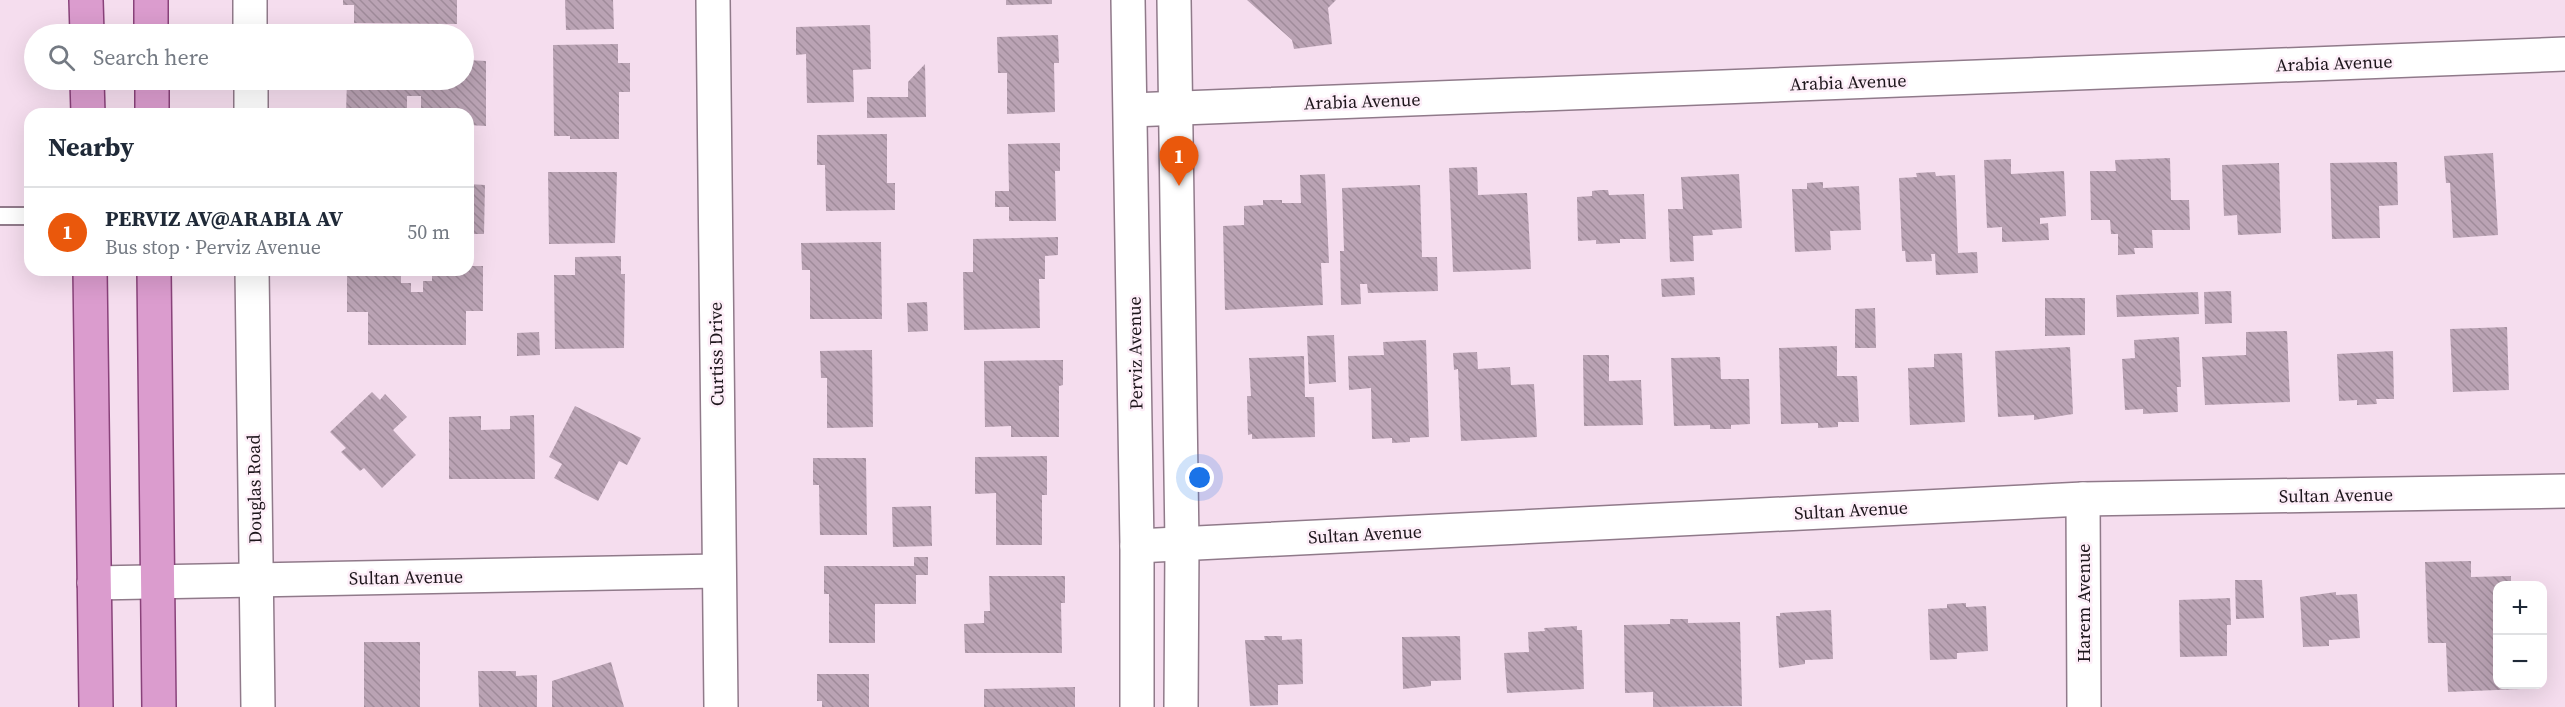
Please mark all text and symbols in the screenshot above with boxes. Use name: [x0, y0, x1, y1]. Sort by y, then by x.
search box: [24, 24, 474, 90]
icon: search: [45, 41, 78, 74]
text: Search here: [93, 42, 209, 72]
street label: Arabia Avenue: [2275, 48, 2393, 78]
street label: Arabia Avenue: [1789, 67, 1907, 97]
street label: Arabia Avenue: [1303, 86, 1421, 116]
text: Nearby: [48, 129, 134, 165]
pin: 1: [1160, 136, 1198, 186]
text: PERVIZ AV@ARABIA AV: [105, 203, 343, 233]
text: 1: [62, 218, 73, 246]
text: 50 m: [407, 218, 450, 246]
text: Bus stop · Perviz Avenue: [105, 233, 321, 261]
street label: Perviz Avenue: [1122, 296, 1148, 410]
street label: Curtiss Drive: [703, 302, 729, 406]
street label: Douglas Road: [241, 434, 267, 544]
your location: [1185, 463, 1214, 492]
street label: Sultan Avenue: [2279, 482, 2393, 508]
street label: Sultan Avenue: [1793, 495, 1909, 525]
street label: Sultan Avenue: [1307, 519, 1423, 549]
street label: Harem Avenue: [2071, 543, 2096, 663]
street label: Sultan Avenue: [349, 564, 463, 590]
map controls: [2493, 581, 2547, 689]
button: +: [2493, 581, 2547, 635]
button: −: [2493, 635, 2547, 689]

